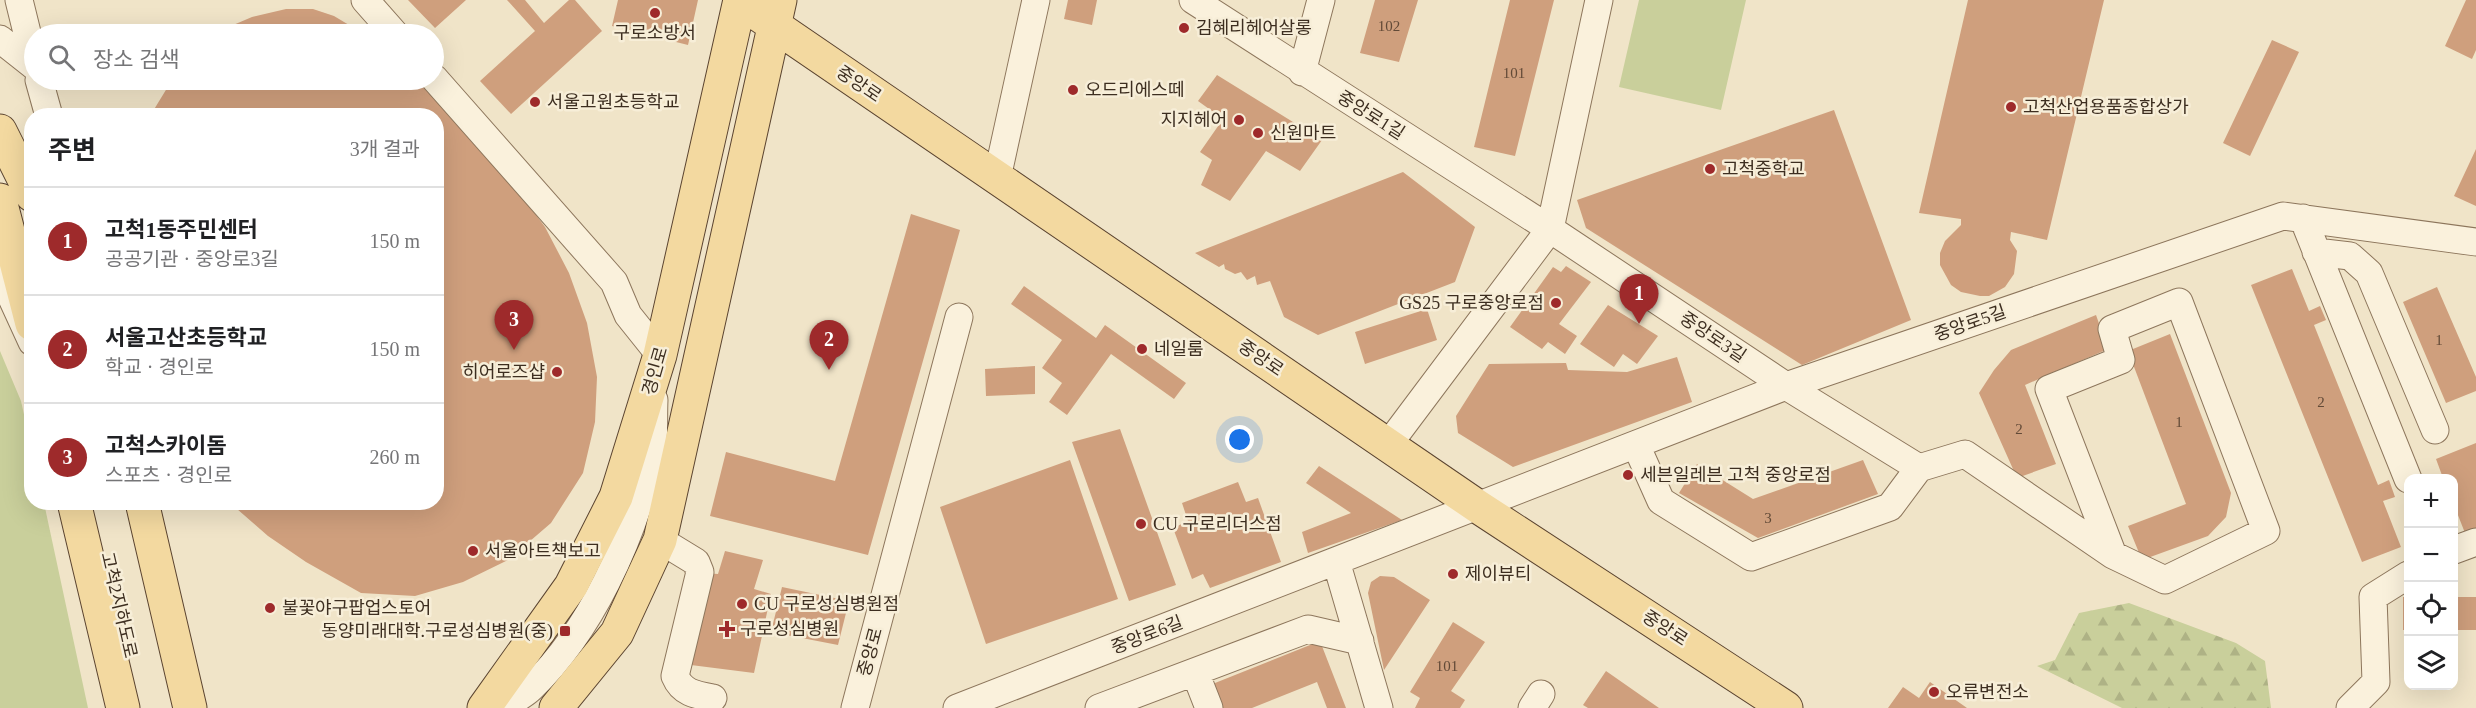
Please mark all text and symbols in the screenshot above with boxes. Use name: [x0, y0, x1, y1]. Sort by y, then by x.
marker: 구로소방서: [648, 6, 662, 20]
place label: 김혜리헤어살롱: [1196, 18, 1312, 38]
house number: 102: [1378, 18, 1400, 34]
marker: 김혜리헤어살롱: [1177, 21, 1191, 35]
place label: 구로소방서: [614, 23, 696, 43]
search box: [24, 24, 444, 90]
icon: search: [45, 41, 78, 74]
text: 장소 검색: [93, 47, 179, 72]
street label: 중앙로: [833, 62, 885, 106]
house number: 101: [1503, 65, 1525, 81]
place label: 오드리에스떼: [1085, 80, 1184, 100]
marker: 오드리에스떼: [1066, 83, 1080, 97]
street label: 중앙로1길: [1334, 87, 1408, 143]
place label: 서울고원초등학교: [547, 92, 679, 112]
marker: 서울고원초등학교: [528, 95, 542, 109]
place label: 고척산업용품종합상가: [2023, 97, 2189, 117]
marker: 고척산업용품종합상가: [2004, 100, 2018, 114]
place label: 지지헤어: [1161, 110, 1227, 130]
marker: 지지헤어: [1232, 113, 1246, 127]
place label: 신원마트: [1270, 123, 1336, 143]
marker: 신원마트: [1251, 126, 1265, 140]
text: 주변: [48, 136, 96, 165]
text: 3개 결과: [350, 138, 420, 160]
place label: 고척중학교: [1722, 159, 1805, 179]
marker: 고척중학교: [1703, 162, 1717, 176]
text: 고척1동주민센터: [105, 217, 258, 242]
text: 1: [63, 230, 73, 252]
text: 150 m: [369, 230, 420, 252]
text: 공공기관 · 중앙로3길: [105, 248, 279, 270]
pin: 1: [1620, 274, 1658, 324]
place label: GS25 구로중앙로점: [1399, 293, 1544, 313]
marker: GS25 구로중앙로점: [1549, 296, 1563, 310]
pin: 3: [494, 300, 534, 350]
street label: 중앙로5길: [1931, 301, 2009, 345]
street label: 중앙로3길: [1676, 308, 1750, 366]
pin: 2: [810, 320, 848, 370]
text: 서울고산초등학교: [105, 325, 267, 350]
house number: 1: [2435, 332, 2443, 348]
street label: 중앙로: [1235, 336, 1287, 380]
text: 2: [63, 338, 73, 360]
text: 150 m: [369, 338, 420, 360]
place label: 네일룸: [1154, 339, 1204, 359]
marker: 네일룸: [1135, 342, 1149, 356]
street label: 경인로: [639, 344, 671, 398]
text: 학교 · 경인로: [105, 356, 214, 378]
place label: 히어로즈샵: [462, 362, 545, 382]
marker: 히어로즈샵: [550, 365, 564, 379]
house number: 2: [2317, 394, 2325, 410]
house number: 1: [2175, 414, 2183, 430]
house number: 2: [2015, 421, 2023, 437]
your location: [1225, 425, 1254, 454]
text: 고척스카이돔: [105, 433, 226, 458]
text: 3: [63, 446, 73, 468]
text: 260 m: [369, 446, 420, 468]
text: 스포츠 · 경인로: [105, 464, 232, 486]
place label: 세븐일레븐 고척 중앙로점: [1640, 465, 1831, 485]
marker: 세븐일레븐 고척 중앙로점: [1621, 468, 1635, 482]
map controls: [2404, 474, 2458, 690]
button: +: [2404, 474, 2458, 528]
house number: 3: [1764, 510, 1772, 526]
place label: CU 구로리더스점: [1153, 514, 1282, 534]
marker: CU 구로리더스점: [1134, 517, 1148, 531]
button: −: [2404, 528, 2458, 582]
place label: 서울아트책보고: [485, 541, 601, 561]
marker: 서울아트책보고: [466, 544, 480, 558]
street label: 고척2지하도로: [97, 550, 141, 660]
place label: 제이뷰티: [1465, 564, 1531, 584]
marker: 제이뷰티: [1446, 567, 1460, 581]
button: locate: [2404, 582, 2458, 636]
place label: CU 구로성심병원점: [754, 594, 899, 614]
marker: CU 구로성심병원점: [735, 597, 749, 611]
place label: 불꽃야구팝업스토어: [282, 598, 431, 618]
marker: 불꽃야구팝업스토어: [263, 601, 277, 615]
street label: 중앙로: [1639, 606, 1691, 650]
street label: 중앙로6길: [1108, 612, 1186, 658]
place label: 구로성심병원: [740, 619, 839, 639]
marker: 구로성심병원: [718, 620, 736, 638]
place label: 동양미래대학.구로성심병원(중): [321, 621, 553, 642]
marker: 동양미래대학.구로성심병원(중): [558, 624, 572, 638]
street label: 중앙로: [854, 625, 886, 679]
button: layers: [2404, 636, 2458, 690]
house number: 101: [1436, 658, 1458, 674]
place label: 오류변전소: [1946, 682, 2029, 702]
marker: 오류변전소: [1927, 685, 1941, 699]

